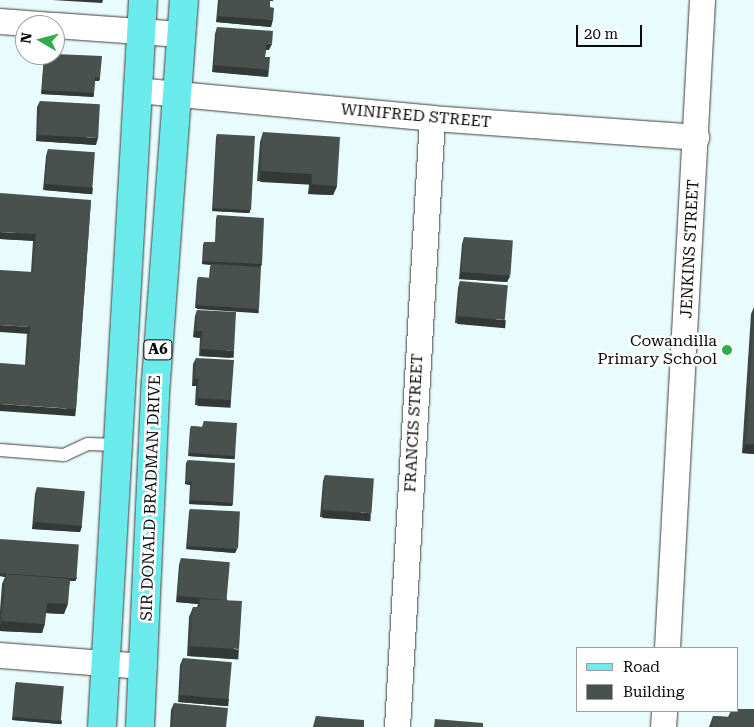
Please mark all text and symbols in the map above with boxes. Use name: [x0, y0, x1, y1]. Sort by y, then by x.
north arrow: [15, 15, 65, 65]
scale bar: [579, 15, 645, 47]
text: 20 m: [584, 25, 618, 43]
text: N: [17, 32, 35, 45]
street label: WINIFRED STREET: [340, 100, 492, 132]
street label: JENKINS STREET: [677, 179, 703, 319]
place label: Cowandilla Primary School: [597, 331, 717, 369]
road number: A6: [143, 338, 173, 362]
marker: Cowandilla Primary School: [721, 344, 733, 356]
street label: FRANCIS STREET: [401, 353, 427, 493]
street label: SIR DONALD BRADMAN DRIVE: [137, 375, 165, 621]
legend: [576, 647, 739, 712]
text: Road: [623, 658, 660, 676]
text: Building: [623, 683, 684, 701]

